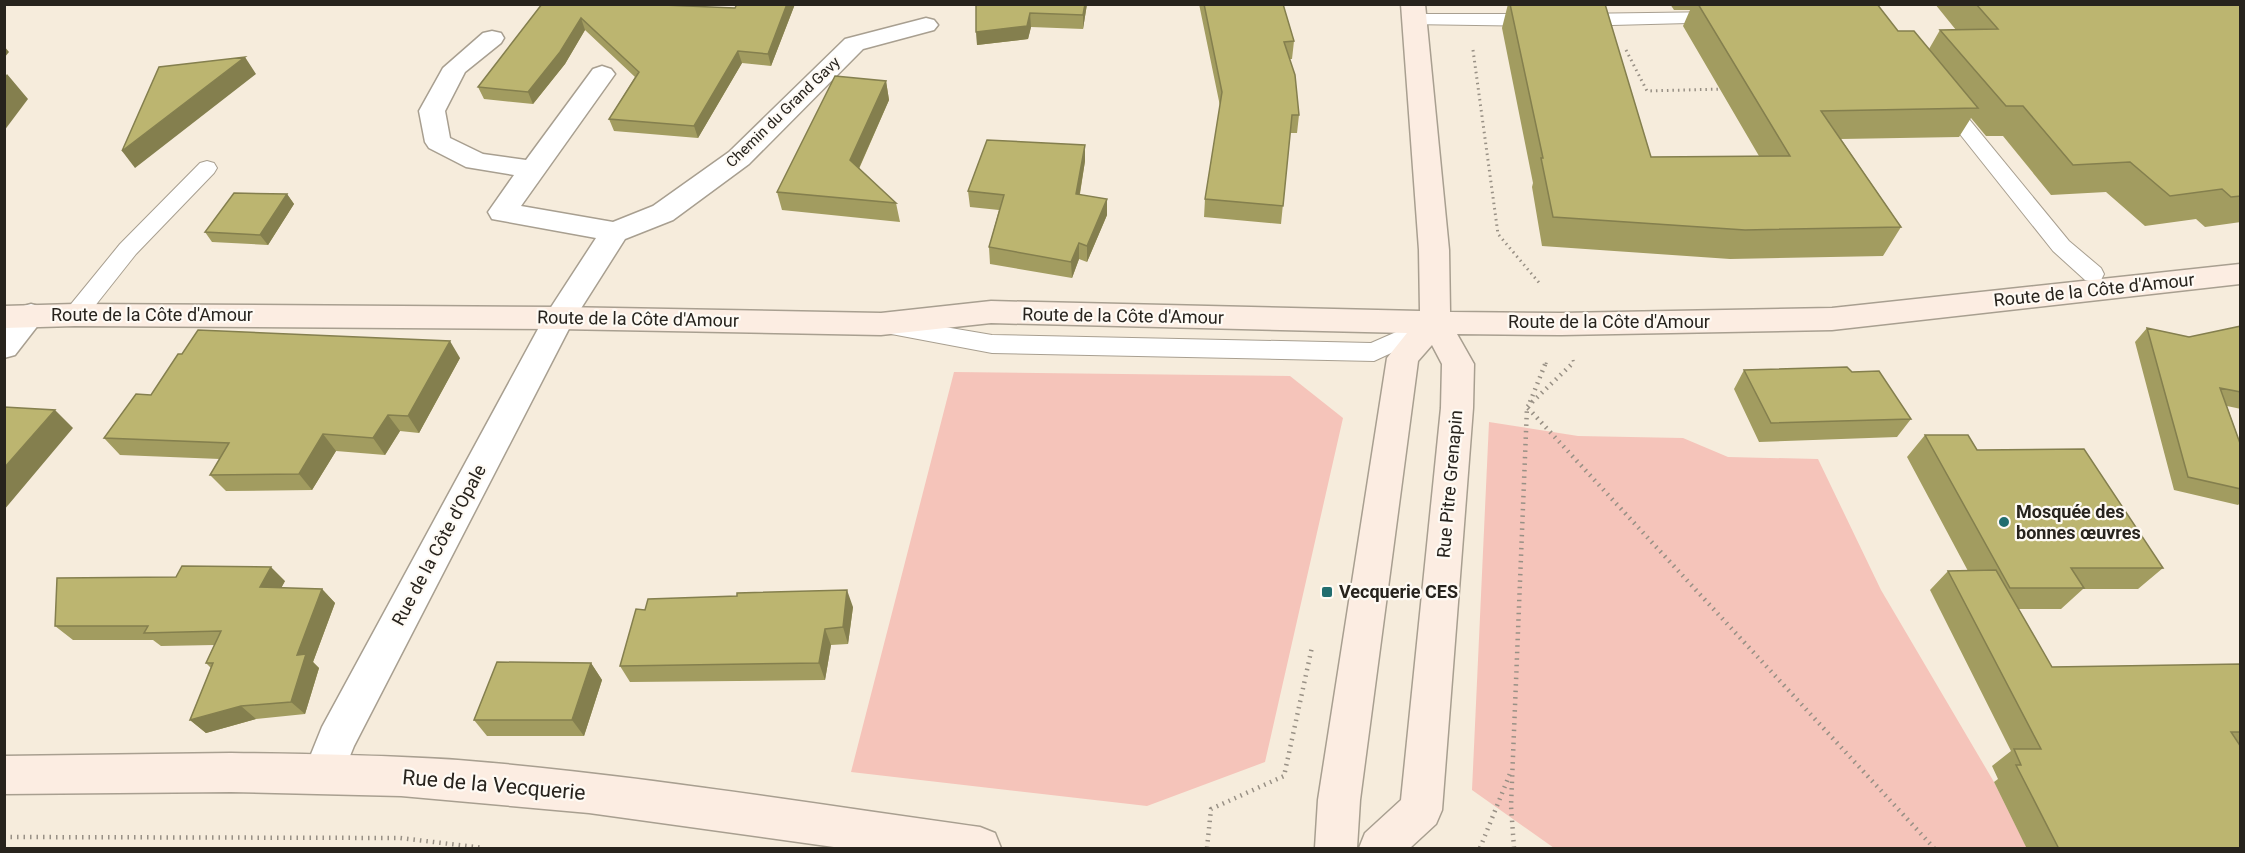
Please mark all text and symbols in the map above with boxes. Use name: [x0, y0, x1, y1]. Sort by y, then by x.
street label: Chemin du Grand Gavy: [722, 53, 844, 171]
street label: Route de la Côte d'Amour: [1992, 269, 2195, 310]
street label: Route de la Côte d'Amour: [1022, 303, 1224, 328]
street label: Route de la Côte d'Amour: [51, 304, 253, 325]
street label: Route de la Côte d'Amour: [537, 306, 739, 331]
street label: Route de la Côte d'Amour: [1508, 311, 1710, 332]
street label: Rue Pitre Grenapin: [1433, 409, 1466, 559]
street label: Rue de la Côte d'Opale: [387, 461, 490, 629]
place label: Mosquée des bonnes œuvres: [2016, 501, 2141, 543]
marker: Mosquée des bonnes œuvres: [1997, 515, 2011, 529]
place label: Vecquerie CES: [1339, 581, 1458, 602]
marker: Vecquerie CES: [1320, 585, 1334, 599]
street label: Rue de la Vecquerie: [401, 765, 587, 805]

